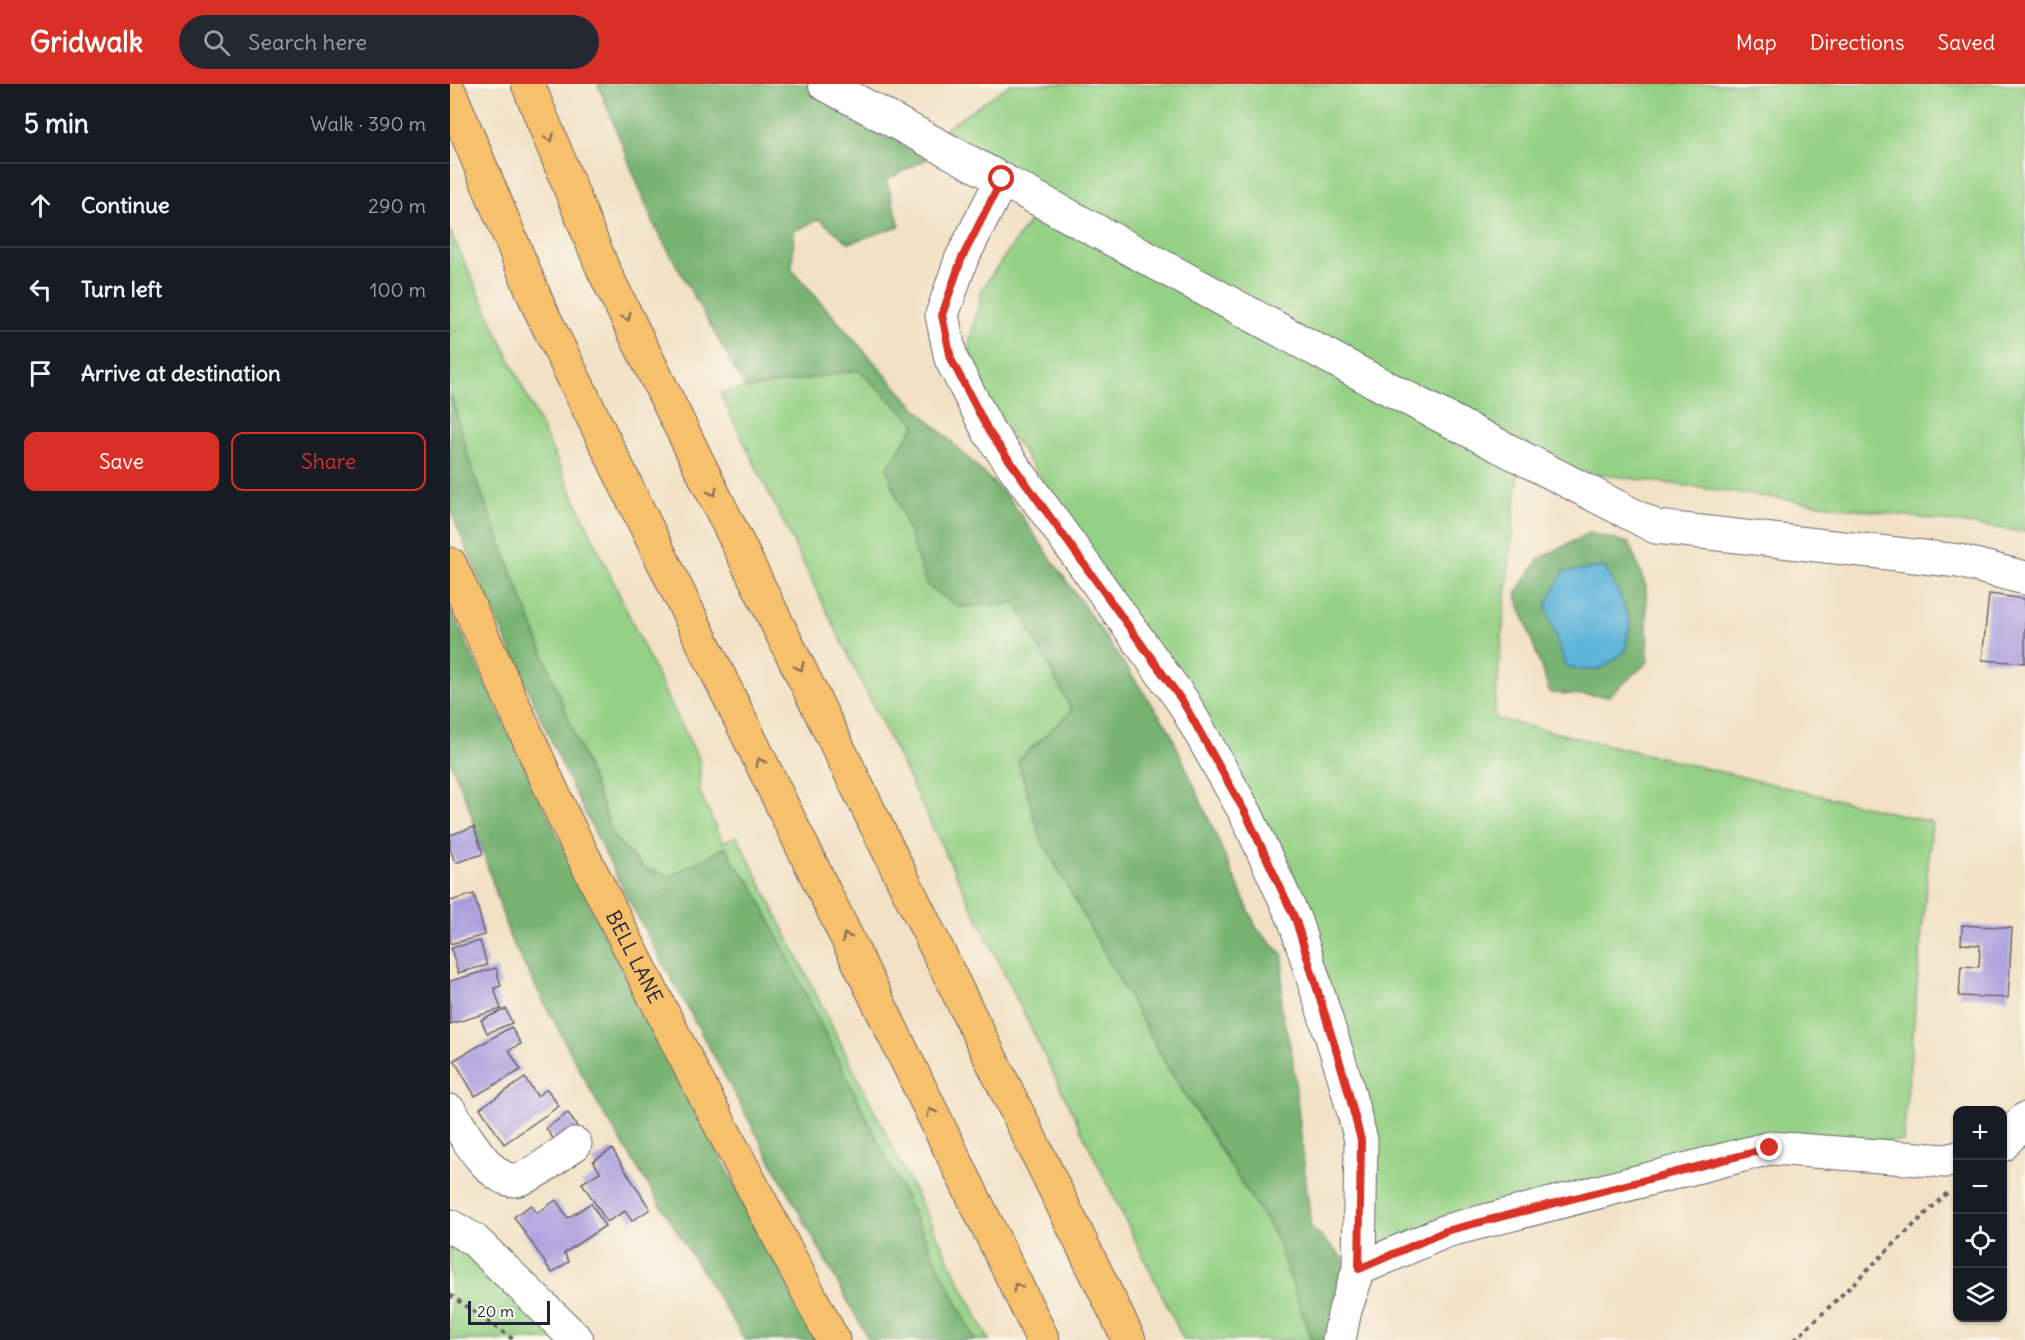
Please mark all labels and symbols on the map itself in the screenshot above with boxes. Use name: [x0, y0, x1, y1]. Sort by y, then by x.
one-way arrow: [543, 132, 555, 143]
route start: [988, 165, 1014, 191]
one-way arrow: [620, 311, 631, 322]
one-way arrow: [706, 486, 718, 497]
one-way arrow: [793, 660, 804, 671]
one-way arrow: [756, 757, 767, 768]
street label: BELL LANE: [601, 906, 669, 1007]
one-way arrow: [841, 932, 853, 943]
one-way arrow: [927, 1108, 939, 1119]
route end: [1756, 1134, 1782, 1160]
one-way arrow: [1012, 1283, 1024, 1294]
scale bar: [468, 1298, 550, 1326]

